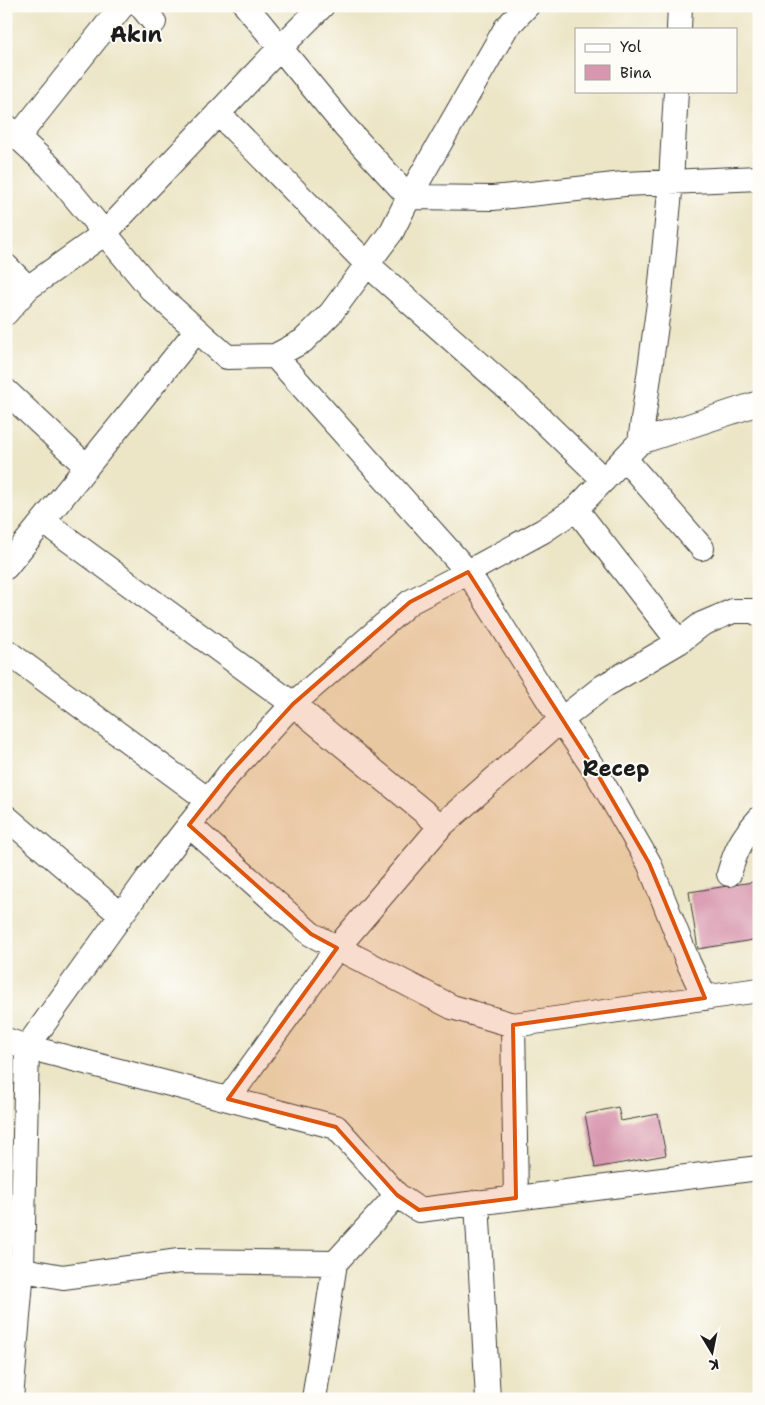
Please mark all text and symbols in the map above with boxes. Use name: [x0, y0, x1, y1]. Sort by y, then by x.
district label: Akın: [110, 20, 162, 49]
legend: [575, 28, 738, 92]
text: Yol: [620, 37, 642, 57]
text: Bina: [620, 63, 652, 83]
district label: Recep: [583, 754, 649, 783]
north arrow: [688, 1328, 738, 1378]
text: K: [708, 1355, 721, 1375]

